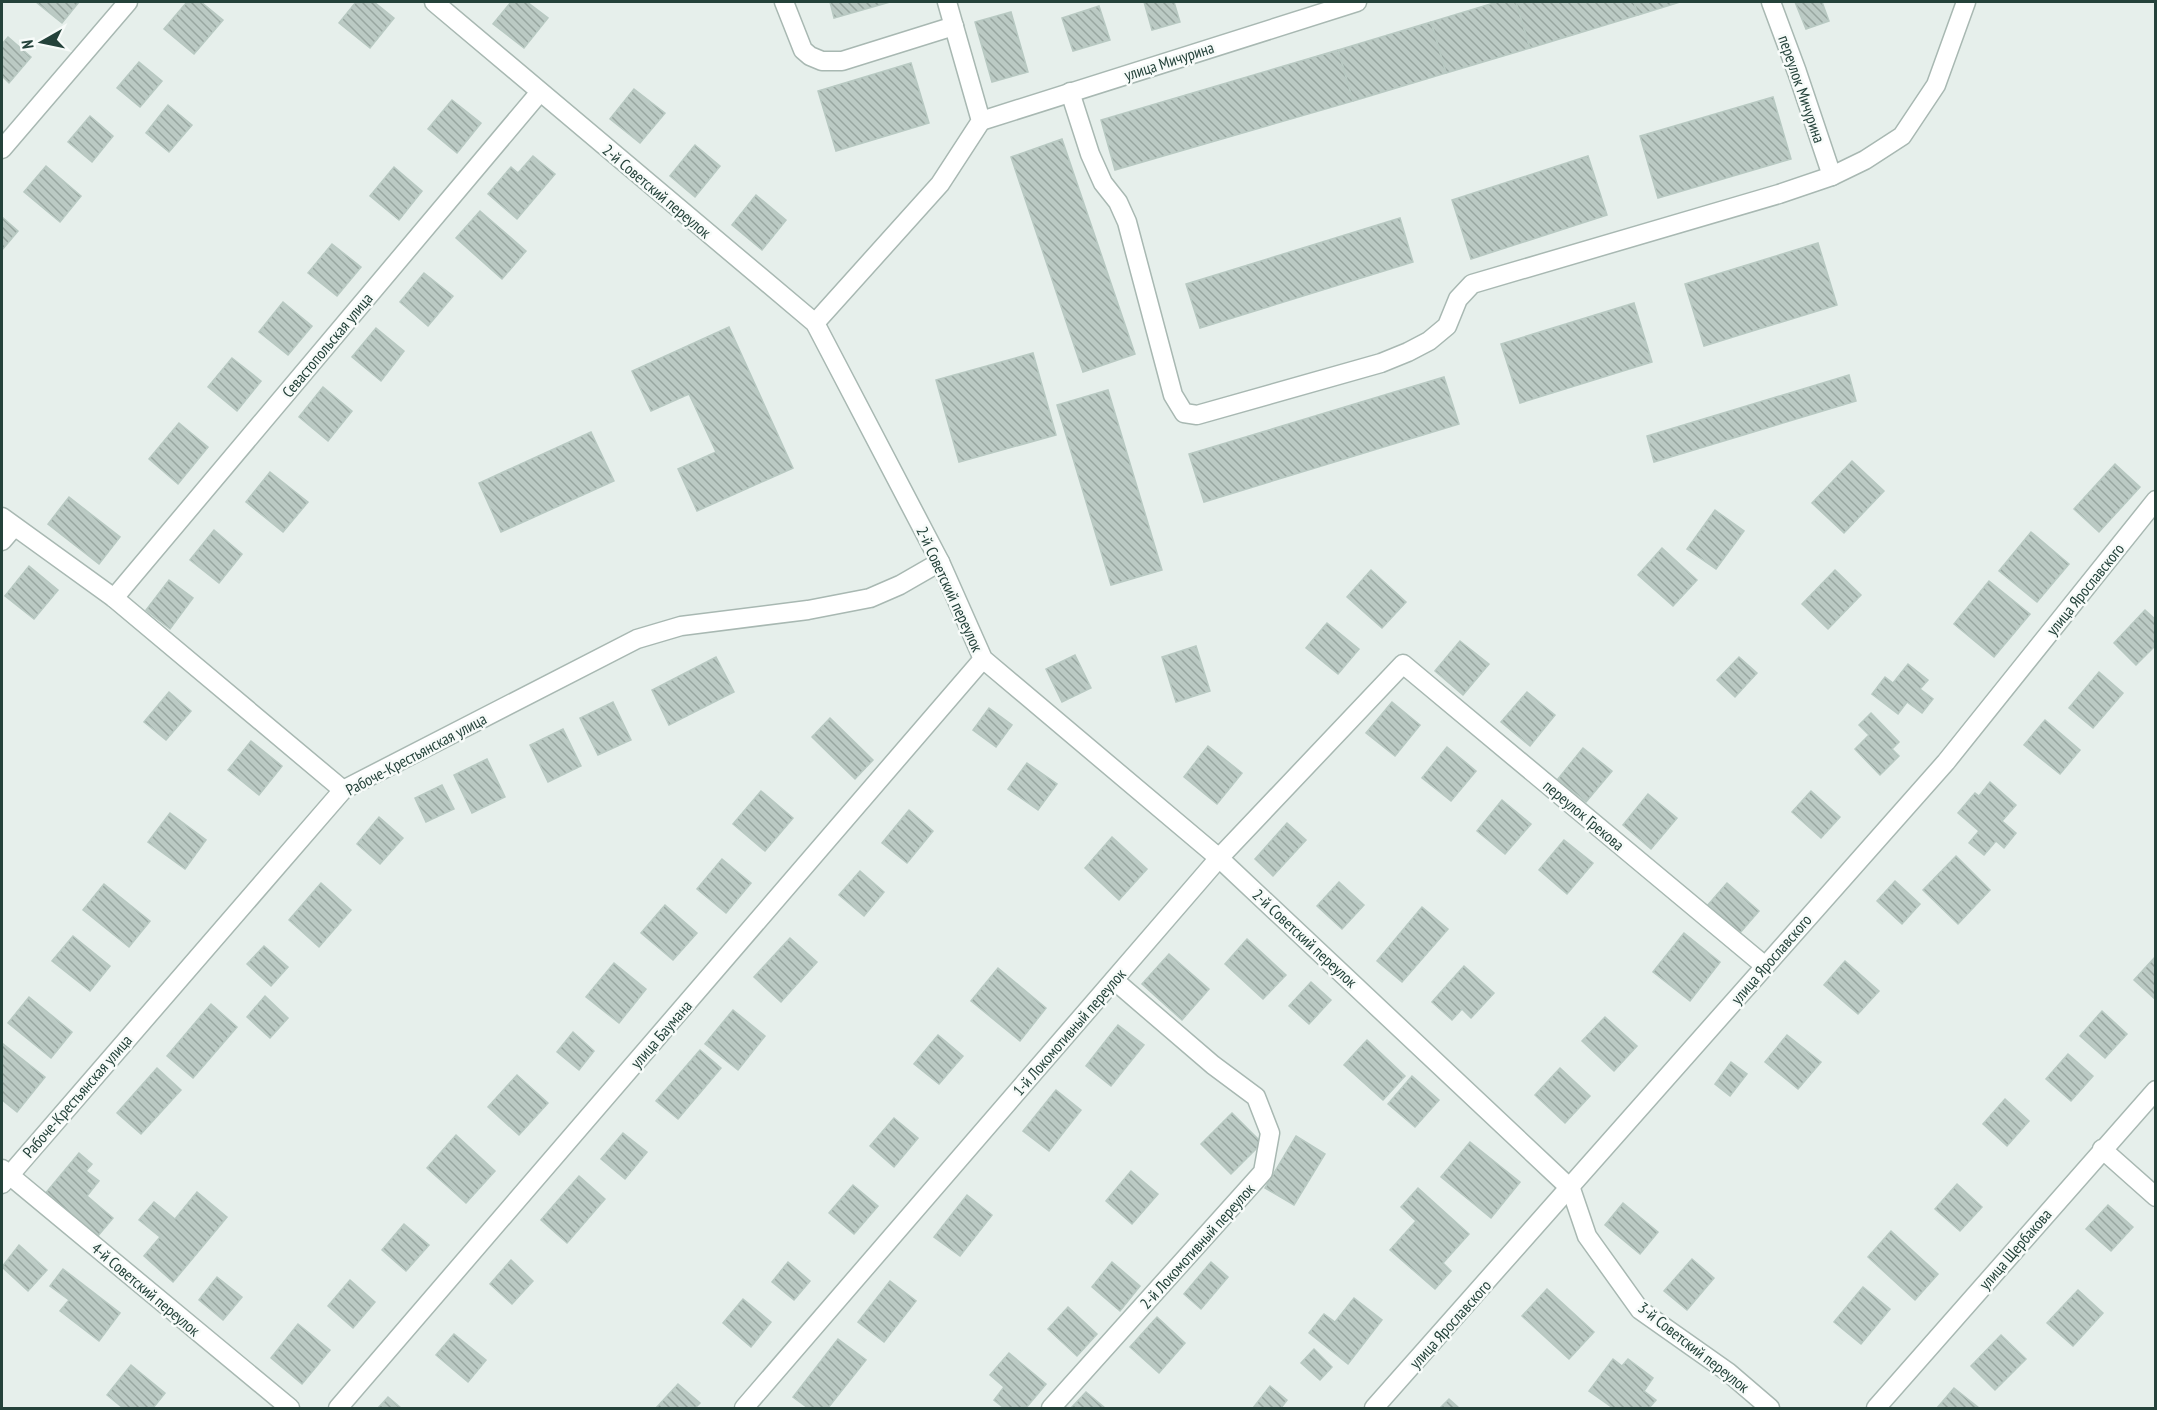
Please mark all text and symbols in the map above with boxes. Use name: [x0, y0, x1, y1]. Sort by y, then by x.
north arrow: [12, 12, 72, 72]
street label: переулок Мичурина: [1774, 33, 1830, 145]
street label: улица Мичурина: [1122, 37, 1216, 85]
text: N: [17, 39, 38, 50]
street label: 2-й Советский переулок: [599, 140, 716, 243]
street label: Севастопольская улица: [277, 289, 377, 401]
street label: 2-й Советский переулок: [912, 523, 988, 655]
street label: улица Ярославского: [2042, 539, 2128, 639]
street label: Рабоче-Крестьянская улица: [342, 708, 490, 800]
street label: переулок Грекова: [1540, 775, 1628, 855]
street label: 2-й Советский переулок: [1249, 884, 1362, 992]
street label: улица Ярославского: [1727, 910, 1816, 1008]
street label: 1-й Локомотивный переулок: [1008, 964, 1130, 1100]
street label: улица Баумана: [626, 996, 696, 1072]
street label: Рабоче-Крестьянская улица: [18, 1030, 136, 1162]
street label: 2-й Локомотивный переулок: [1135, 1178, 1259, 1313]
street label: улица Щербакова: [1974, 1205, 2056, 1293]
street label: 4-й Советский переулок: [88, 1238, 205, 1341]
street label: улица Ярославского: [1405, 1275, 1495, 1373]
street label: 3-й Советский переулок: [1634, 1297, 1754, 1397]

